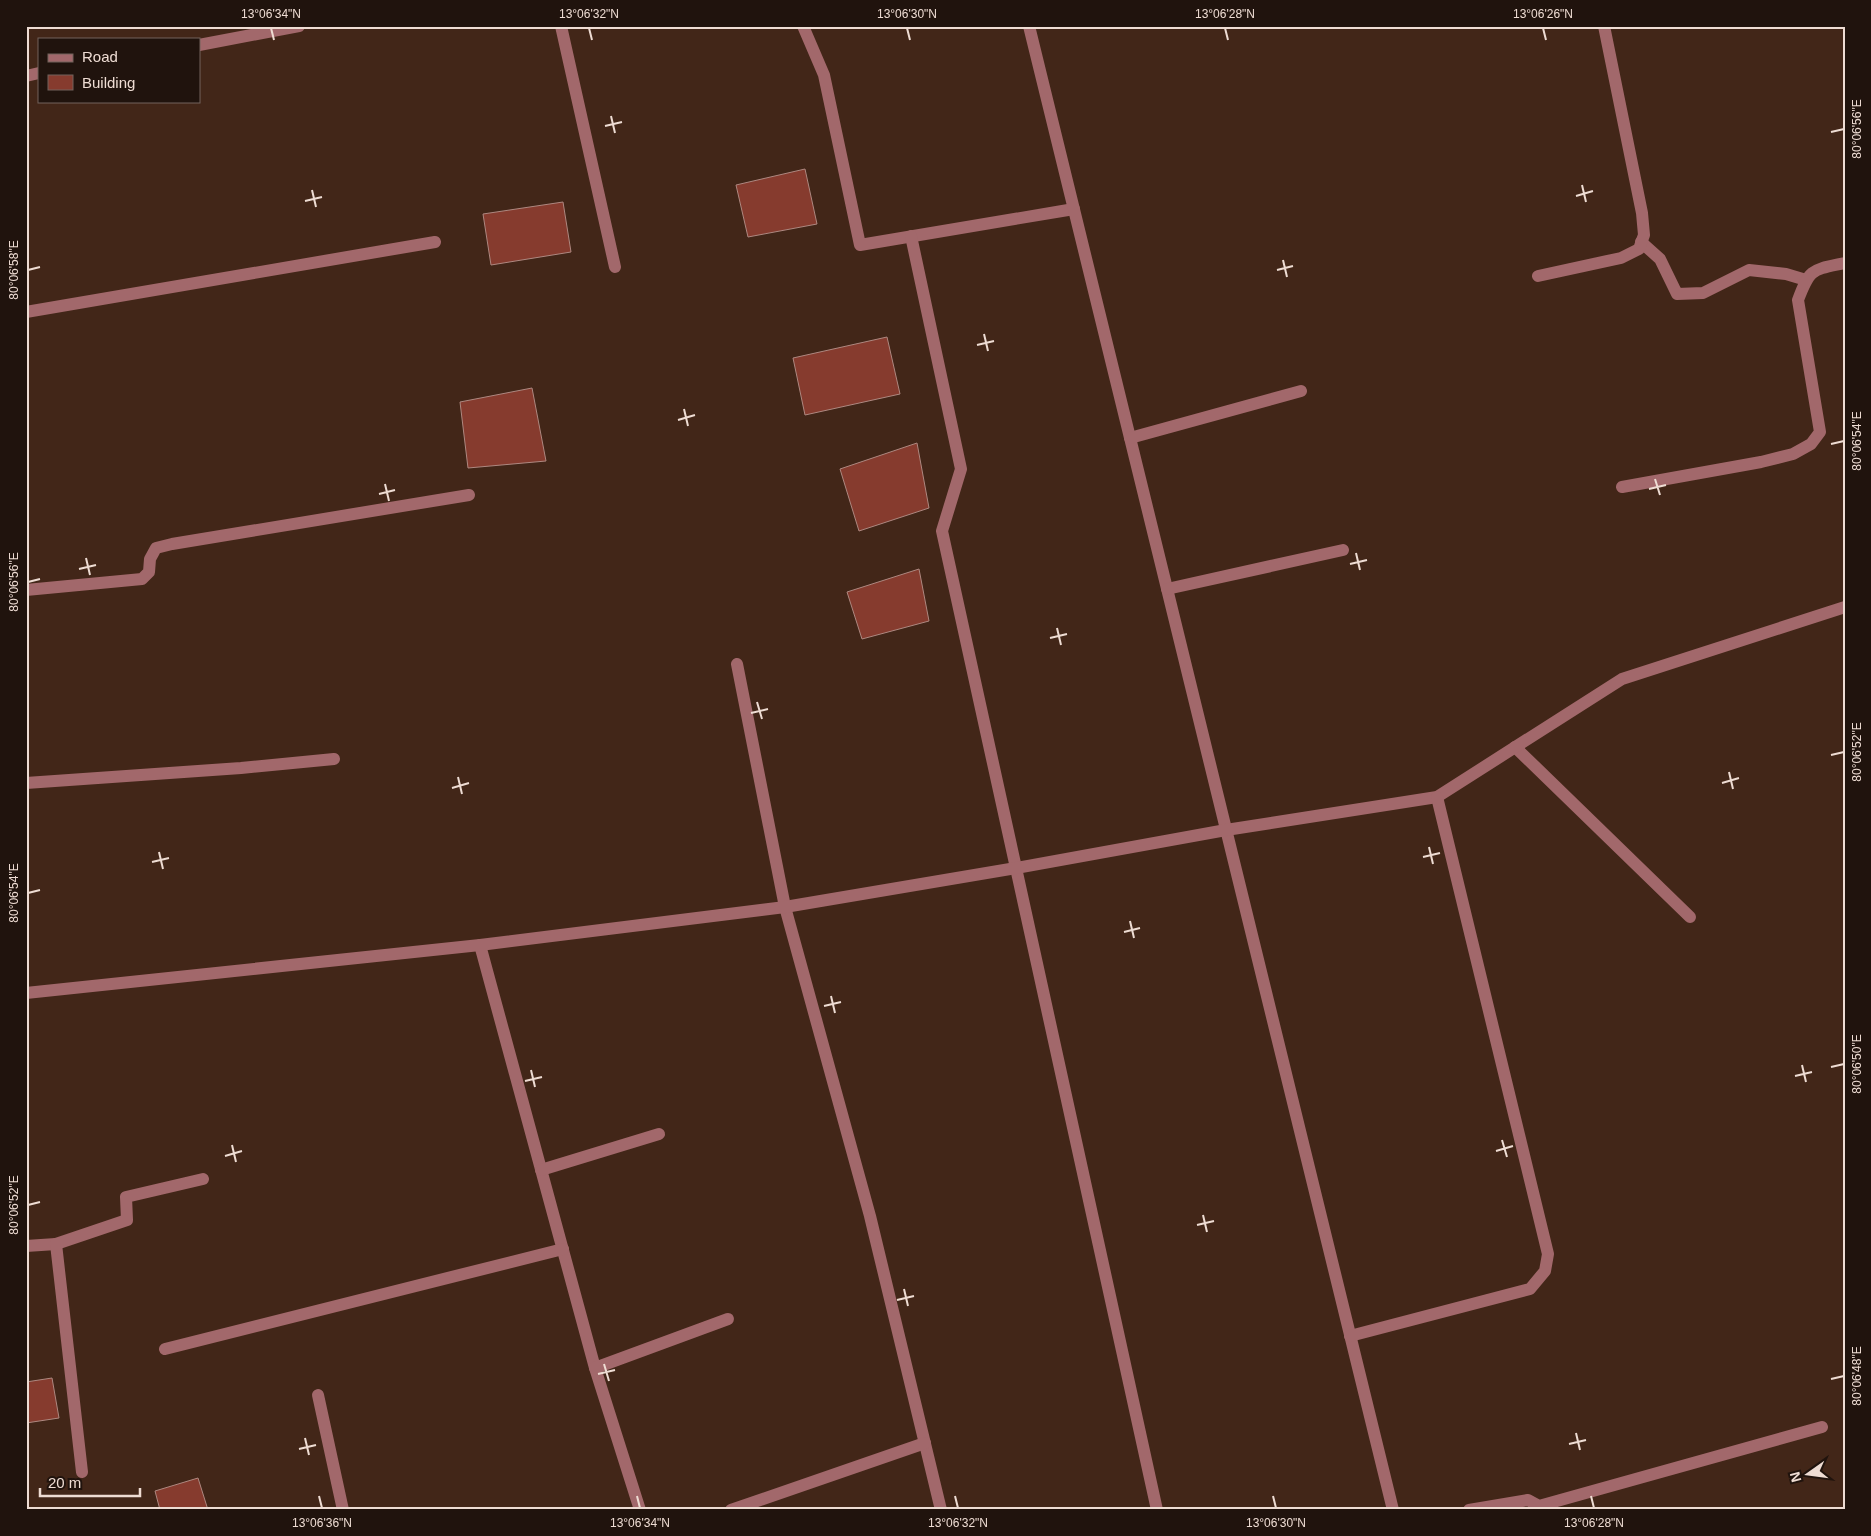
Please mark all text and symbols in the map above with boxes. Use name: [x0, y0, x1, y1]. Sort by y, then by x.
text: 13°06'34"N: [241, 7, 301, 21]
text: 13°06'32"N: [559, 7, 619, 21]
text: 13°06'30"N: [877, 7, 937, 21]
text: 13°06'28"N: [1195, 7, 1255, 21]
text: 13°06'26"N: [1513, 7, 1573, 21]
legend: [38, 38, 200, 102]
text: Road: [82, 48, 118, 65]
text: Building: [82, 74, 135, 91]
text: 80°06'56"E: [1850, 99, 1864, 159]
text: 80°06'58"E: [7, 240, 21, 300]
text: 80°06'54"E: [1850, 411, 1864, 471]
text: 80°06'56"E: [7, 552, 21, 612]
text: 80°06'52"E: [1850, 722, 1864, 782]
text: 80°06'54"E: [7, 863, 21, 923]
text: 80°06'50"E: [1850, 1034, 1864, 1094]
text: 80°06'52"E: [7, 1175, 21, 1235]
text: 80°06'48"E: [1850, 1346, 1864, 1406]
north arrow: [1784, 1448, 1834, 1498]
scale bar: [40, 1466, 140, 1498]
text: N: [1786, 1470, 1804, 1484]
text: 20 m: [48, 1474, 81, 1491]
text: 13°06'36"N: [292, 1516, 352, 1530]
text: 13°06'34"N: [610, 1516, 670, 1530]
text: 13°06'32"N: [928, 1516, 988, 1530]
text: 13°06'30"N: [1246, 1516, 1306, 1530]
text: 13°06'28"N: [1564, 1516, 1624, 1530]

